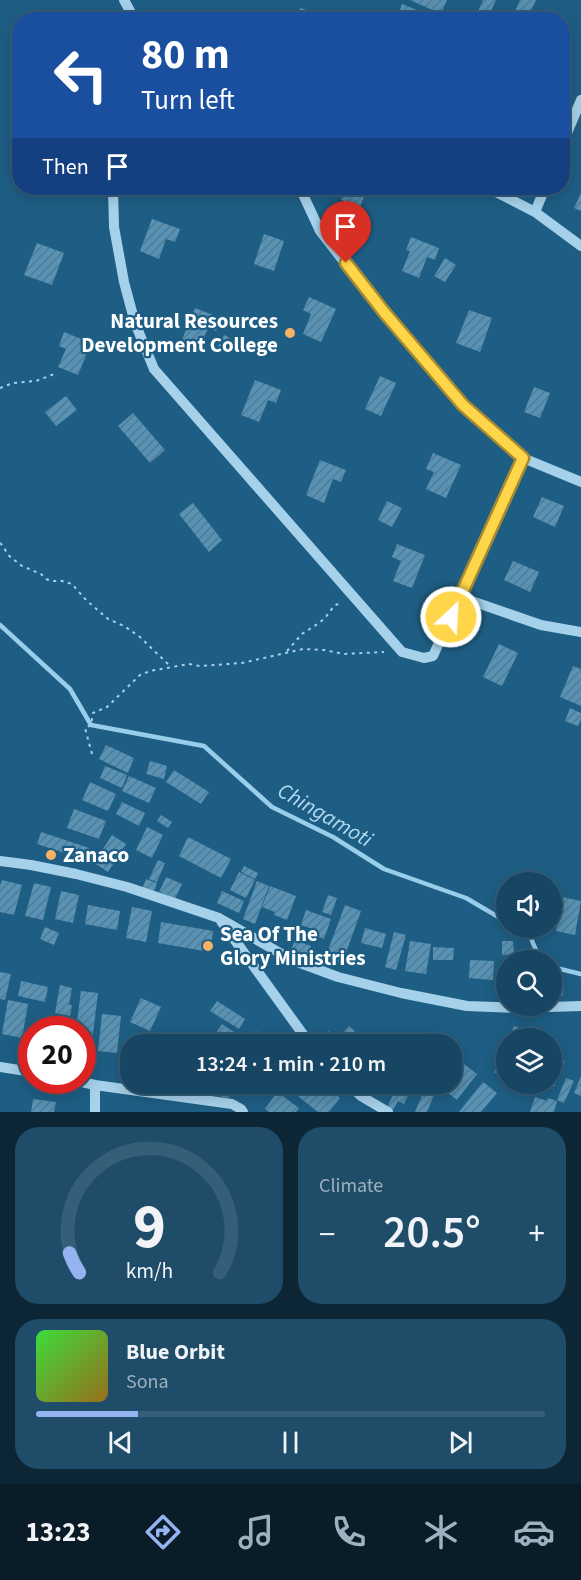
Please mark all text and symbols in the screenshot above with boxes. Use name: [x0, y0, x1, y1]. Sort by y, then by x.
text: 80 m: [141, 25, 230, 85]
icon: left: [42, 36, 120, 114]
text: Turn left: [141, 81, 235, 120]
icon: arrive: [101, 150, 134, 183]
text: Then: [42, 151, 89, 183]
pin: [320, 201, 371, 263]
icon: arrive: [329, 210, 362, 243]
place label: Natural Resources Development College: [81, 306, 278, 360]
marker: Natural Resources Development College: [283, 326, 297, 340]
position arrow: [419, 585, 483, 649]
water label: Chingamoti: [272, 775, 379, 856]
place label: Zanaco: [63, 840, 129, 870]
marker: Zanaco: [44, 848, 58, 862]
map controls: [496, 872, 562, 1094]
button: sound: [496, 872, 562, 938]
place label: Sea Of The Glory Ministries: [220, 919, 366, 973]
marker: Sea Of The Glory Ministries: [201, 939, 215, 953]
button: search: [496, 950, 562, 1016]
speed limit sign: 20: [18, 1016, 96, 1094]
button: layers: [496, 1028, 562, 1094]
text: 13:24 · 1 min · 210 m: [196, 1048, 386, 1080]
text: Climate: [319, 1172, 383, 1200]
text: 9: [133, 1183, 165, 1272]
text: 20.5°: [383, 1201, 481, 1265]
text: −: [319, 1211, 335, 1258]
text: +: [529, 1211, 545, 1258]
text: km/h: [125, 1256, 173, 1287]
text: Blue Orbit: [126, 1336, 225, 1368]
text: Sona: [126, 1368, 169, 1396]
icon: previous: [104, 1426, 137, 1459]
icon: pause: [274, 1426, 307, 1459]
icon: next: [444, 1426, 477, 1459]
icon: directions: [142, 1511, 184, 1553]
icon: music: [235, 1511, 277, 1553]
icon: phone: [328, 1511, 370, 1553]
icon: climate: [420, 1511, 462, 1553]
icon: car: [513, 1511, 555, 1553]
text: 13:23: [25, 1513, 91, 1552]

